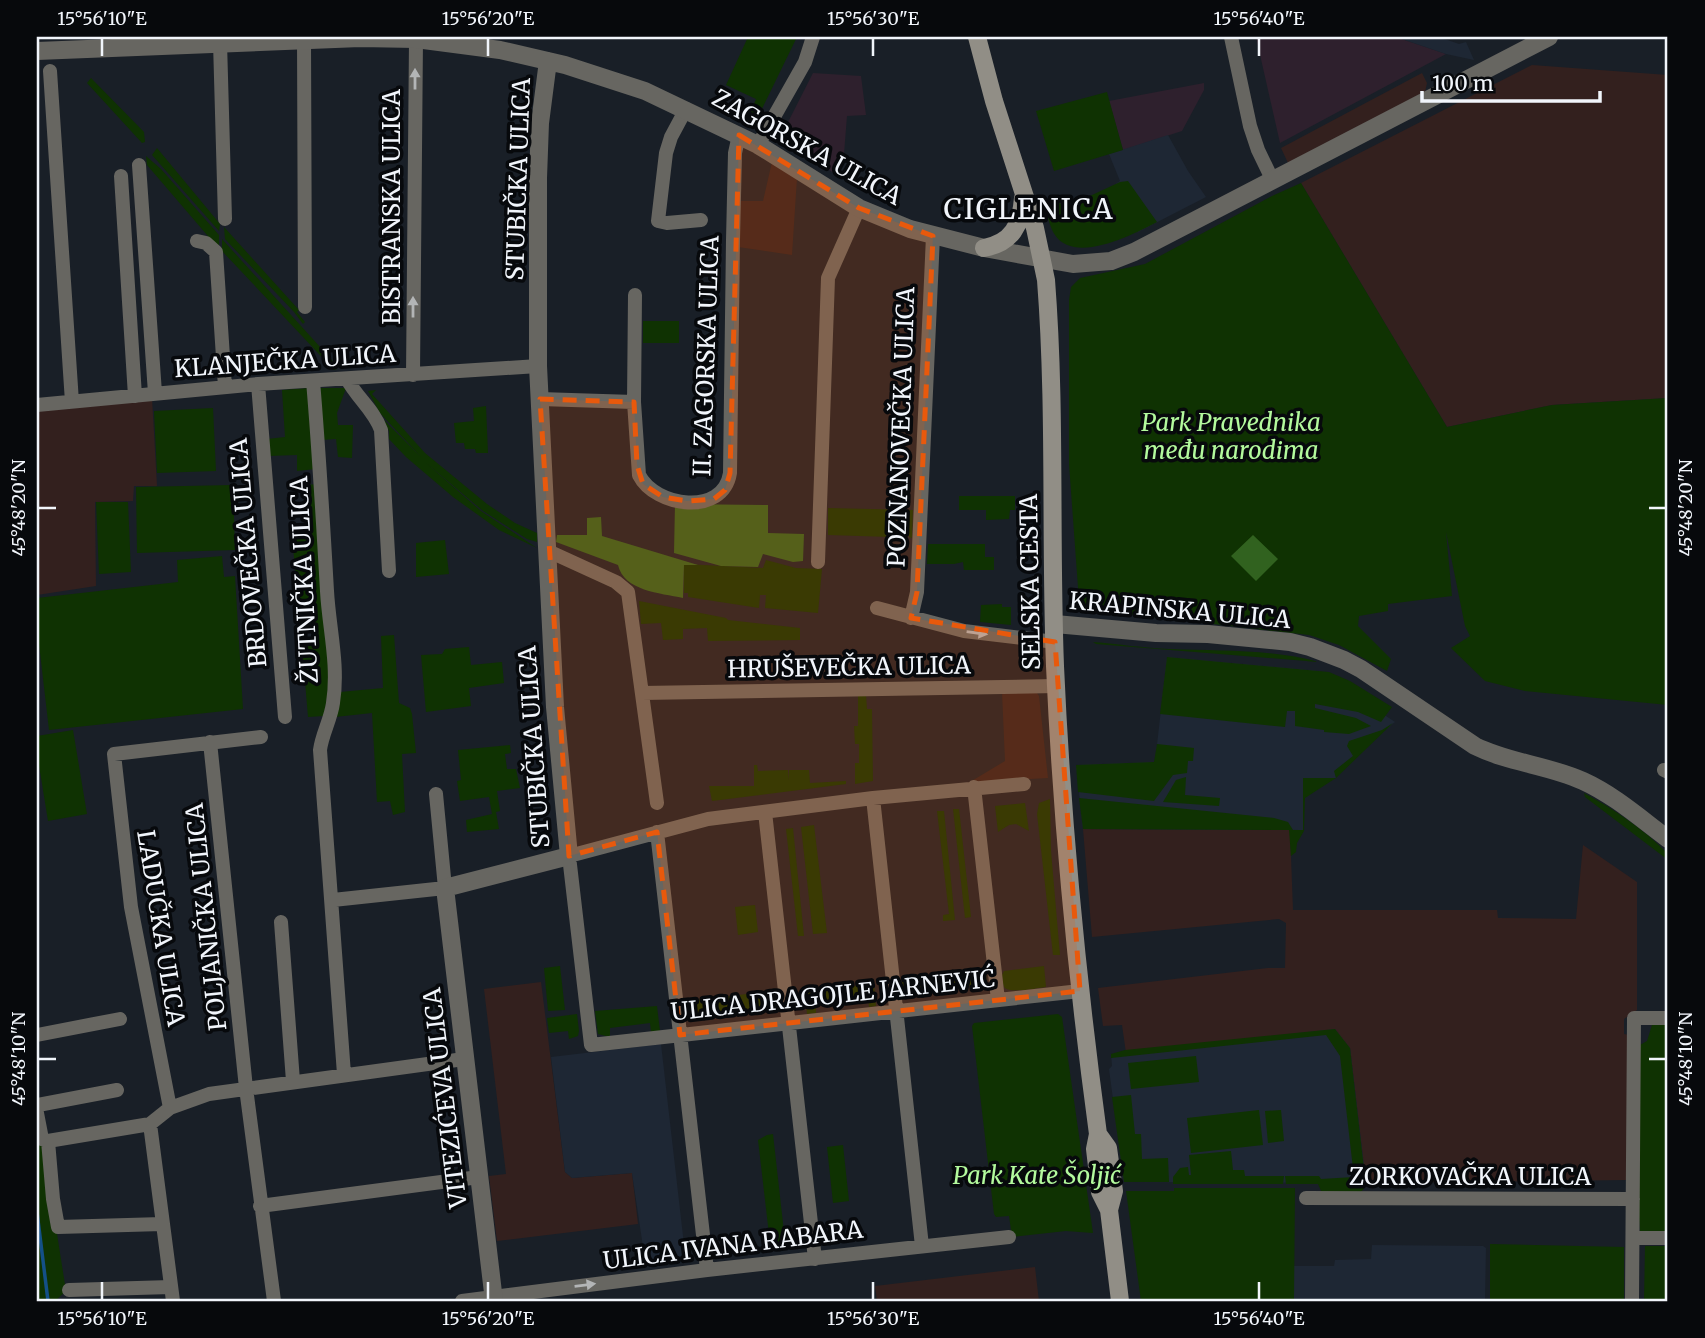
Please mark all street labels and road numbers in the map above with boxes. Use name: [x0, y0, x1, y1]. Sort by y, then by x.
street label: STUBIČKA ULICA: [498, 76, 537, 281]
street label: ZAGORSKA ULICA: [707, 82, 908, 212]
street label: BISTRANSKA ULICA: [376, 88, 407, 325]
street label: II. ZAGORSKA ULICA: [686, 234, 726, 477]
street label: POZNANOVEČKA ULICA: [880, 285, 921, 568]
street label: KLANJEČKA ULICA: [173, 337, 398, 384]
street label: BRDOVEČKA ULICA: [221, 436, 273, 669]
street label: ŽUTNIČKA ULICA: [282, 474, 325, 685]
street label: SELSKA CESTA: [1013, 493, 1047, 670]
street label: KRAPINSKA ULICA: [1068, 585, 1293, 635]
street label: STUBIČKA ULICA: [510, 644, 557, 849]
street label: HRUŠEVEČKA ULICA: [727, 648, 972, 685]
street label: POLJANIČKA ULICA: [178, 801, 233, 1032]
street label: LADUČKA ULICA: [130, 828, 193, 1029]
street label: ULICA DRAGOJLE JARNEVIĆ: [669, 963, 997, 1027]
street label: VITEZIĆEVA ULICA: [416, 985, 474, 1211]
street label: ZORKOVAČKA ULICA: [1349, 1160, 1592, 1192]
street label: ULICA IVANA RABARA: [601, 1214, 866, 1276]

